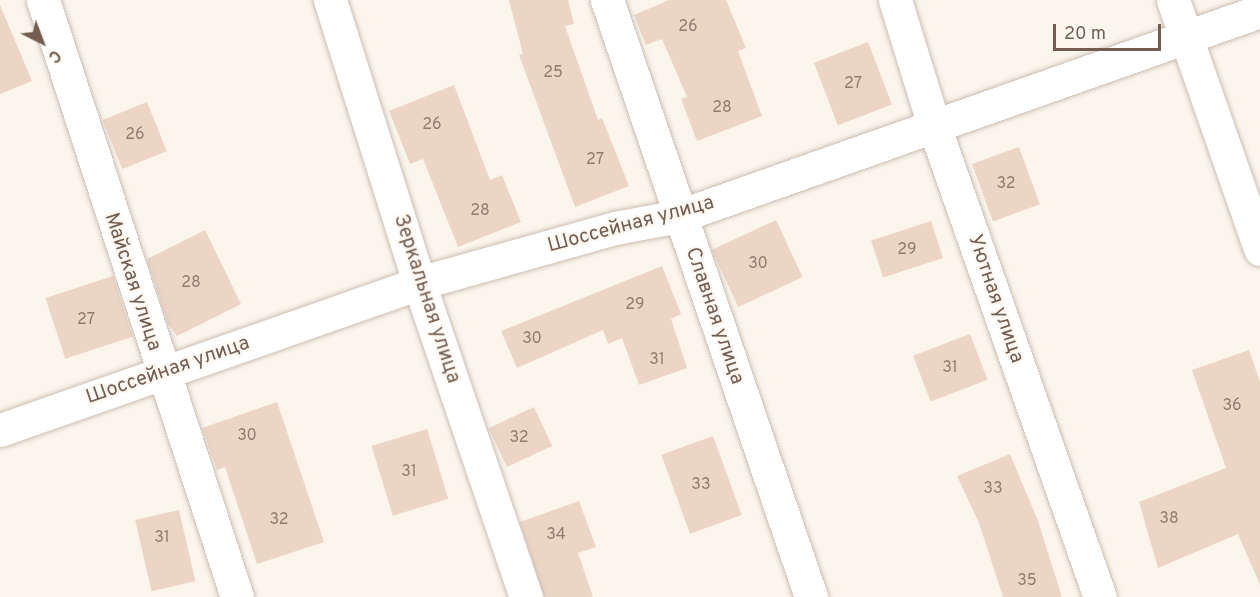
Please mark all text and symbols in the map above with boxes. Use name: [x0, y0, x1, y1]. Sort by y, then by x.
north arrow: [12, 12, 72, 72]
scale bar: [1056, 12, 1164, 50]
house number: 26: [678, 17, 698, 37]
text: 20 m: [1064, 23, 1106, 46]
text: С: [44, 45, 65, 66]
house number: 25: [543, 63, 563, 83]
house number: 27: [844, 74, 862, 94]
house number: 28: [712, 98, 732, 118]
house number: 26: [422, 115, 442, 135]
house number: 26: [125, 125, 145, 145]
house number: 27: [586, 150, 604, 170]
house number: 32: [996, 174, 1016, 194]
street label: Шоссейная улица: [545, 191, 717, 259]
house number: 28: [470, 201, 490, 221]
street label: Майская улица: [98, 210, 166, 354]
street label: Зеркальная улица: [387, 212, 465, 386]
street label: Уютная улица: [962, 232, 1028, 366]
house number: 29: [897, 240, 917, 260]
street label: Славная улица: [679, 244, 749, 388]
house number: 30: [748, 254, 768, 274]
house number: 28: [181, 273, 201, 293]
house number: 29: [625, 295, 645, 315]
house number: 27: [77, 310, 95, 330]
house number: 30: [522, 329, 542, 349]
street label: Шоссейная улица: [83, 332, 253, 410]
house number: 31: [649, 350, 665, 370]
house number: 31: [942, 358, 958, 378]
house number: 36: [1222, 396, 1242, 416]
house number: 30: [237, 426, 257, 446]
house number: 32: [509, 428, 529, 448]
house number: 31: [401, 462, 417, 482]
house number: 33: [691, 475, 711, 495]
house number: 33: [983, 479, 1003, 499]
house number: 38: [1159, 509, 1179, 529]
house number: 32: [269, 510, 289, 530]
house number: 34: [546, 525, 566, 545]
house number: 31: [154, 528, 170, 548]
house number: 35: [1017, 571, 1037, 591]

